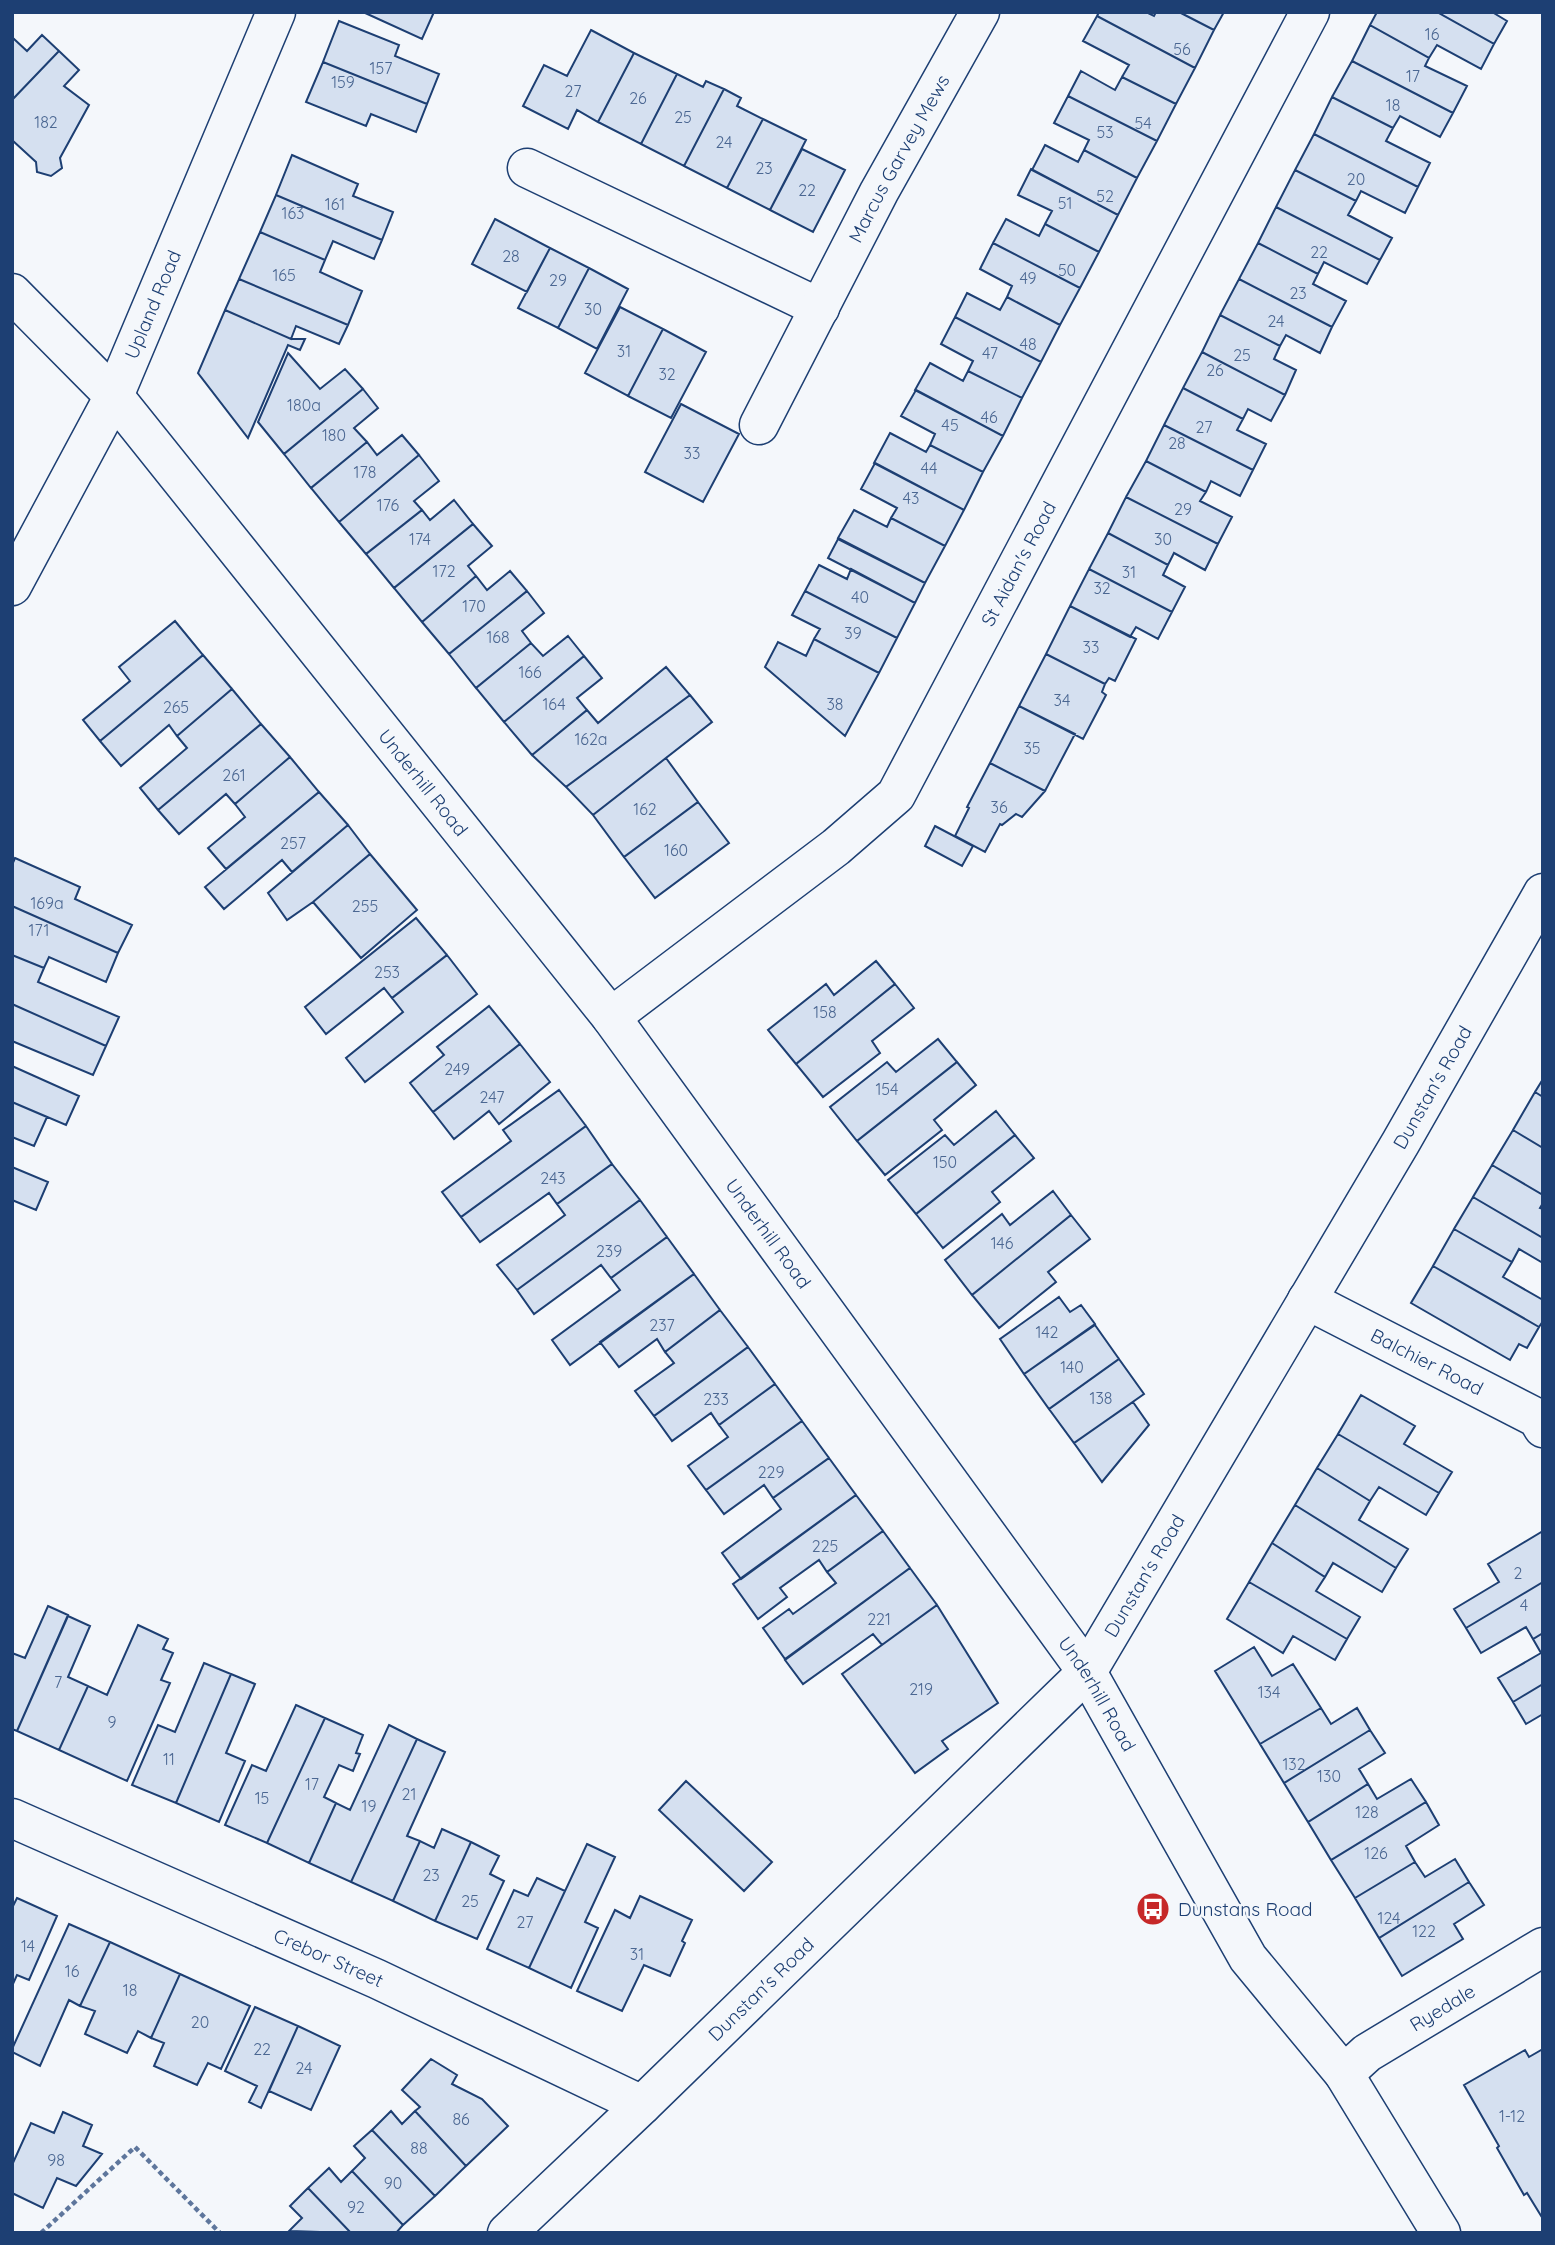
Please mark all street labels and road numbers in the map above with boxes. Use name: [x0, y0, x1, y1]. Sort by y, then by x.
street label: Marcus Garvey Mews: [843, 70, 955, 247]
street label: Upland Road: [119, 246, 186, 362]
street label: St Aidan's Road: [975, 497, 1061, 630]
street label: Underhill Road: [373, 724, 473, 841]
street label: Dunstan's Road: [1388, 1021, 1477, 1153]
street label: Underhill Road: [720, 1174, 816, 1293]
street label: Balchier Road: [1367, 1323, 1487, 1400]
street label: Dunstan's Road: [1099, 1510, 1190, 1641]
street label: Underhill Road: [1053, 1632, 1141, 1755]
street label: Crebor Street: [270, 1923, 387, 1992]
street label: Dunstan's Road: [703, 1932, 819, 2046]
street label: Ryedale: [1405, 1979, 1479, 2037]

